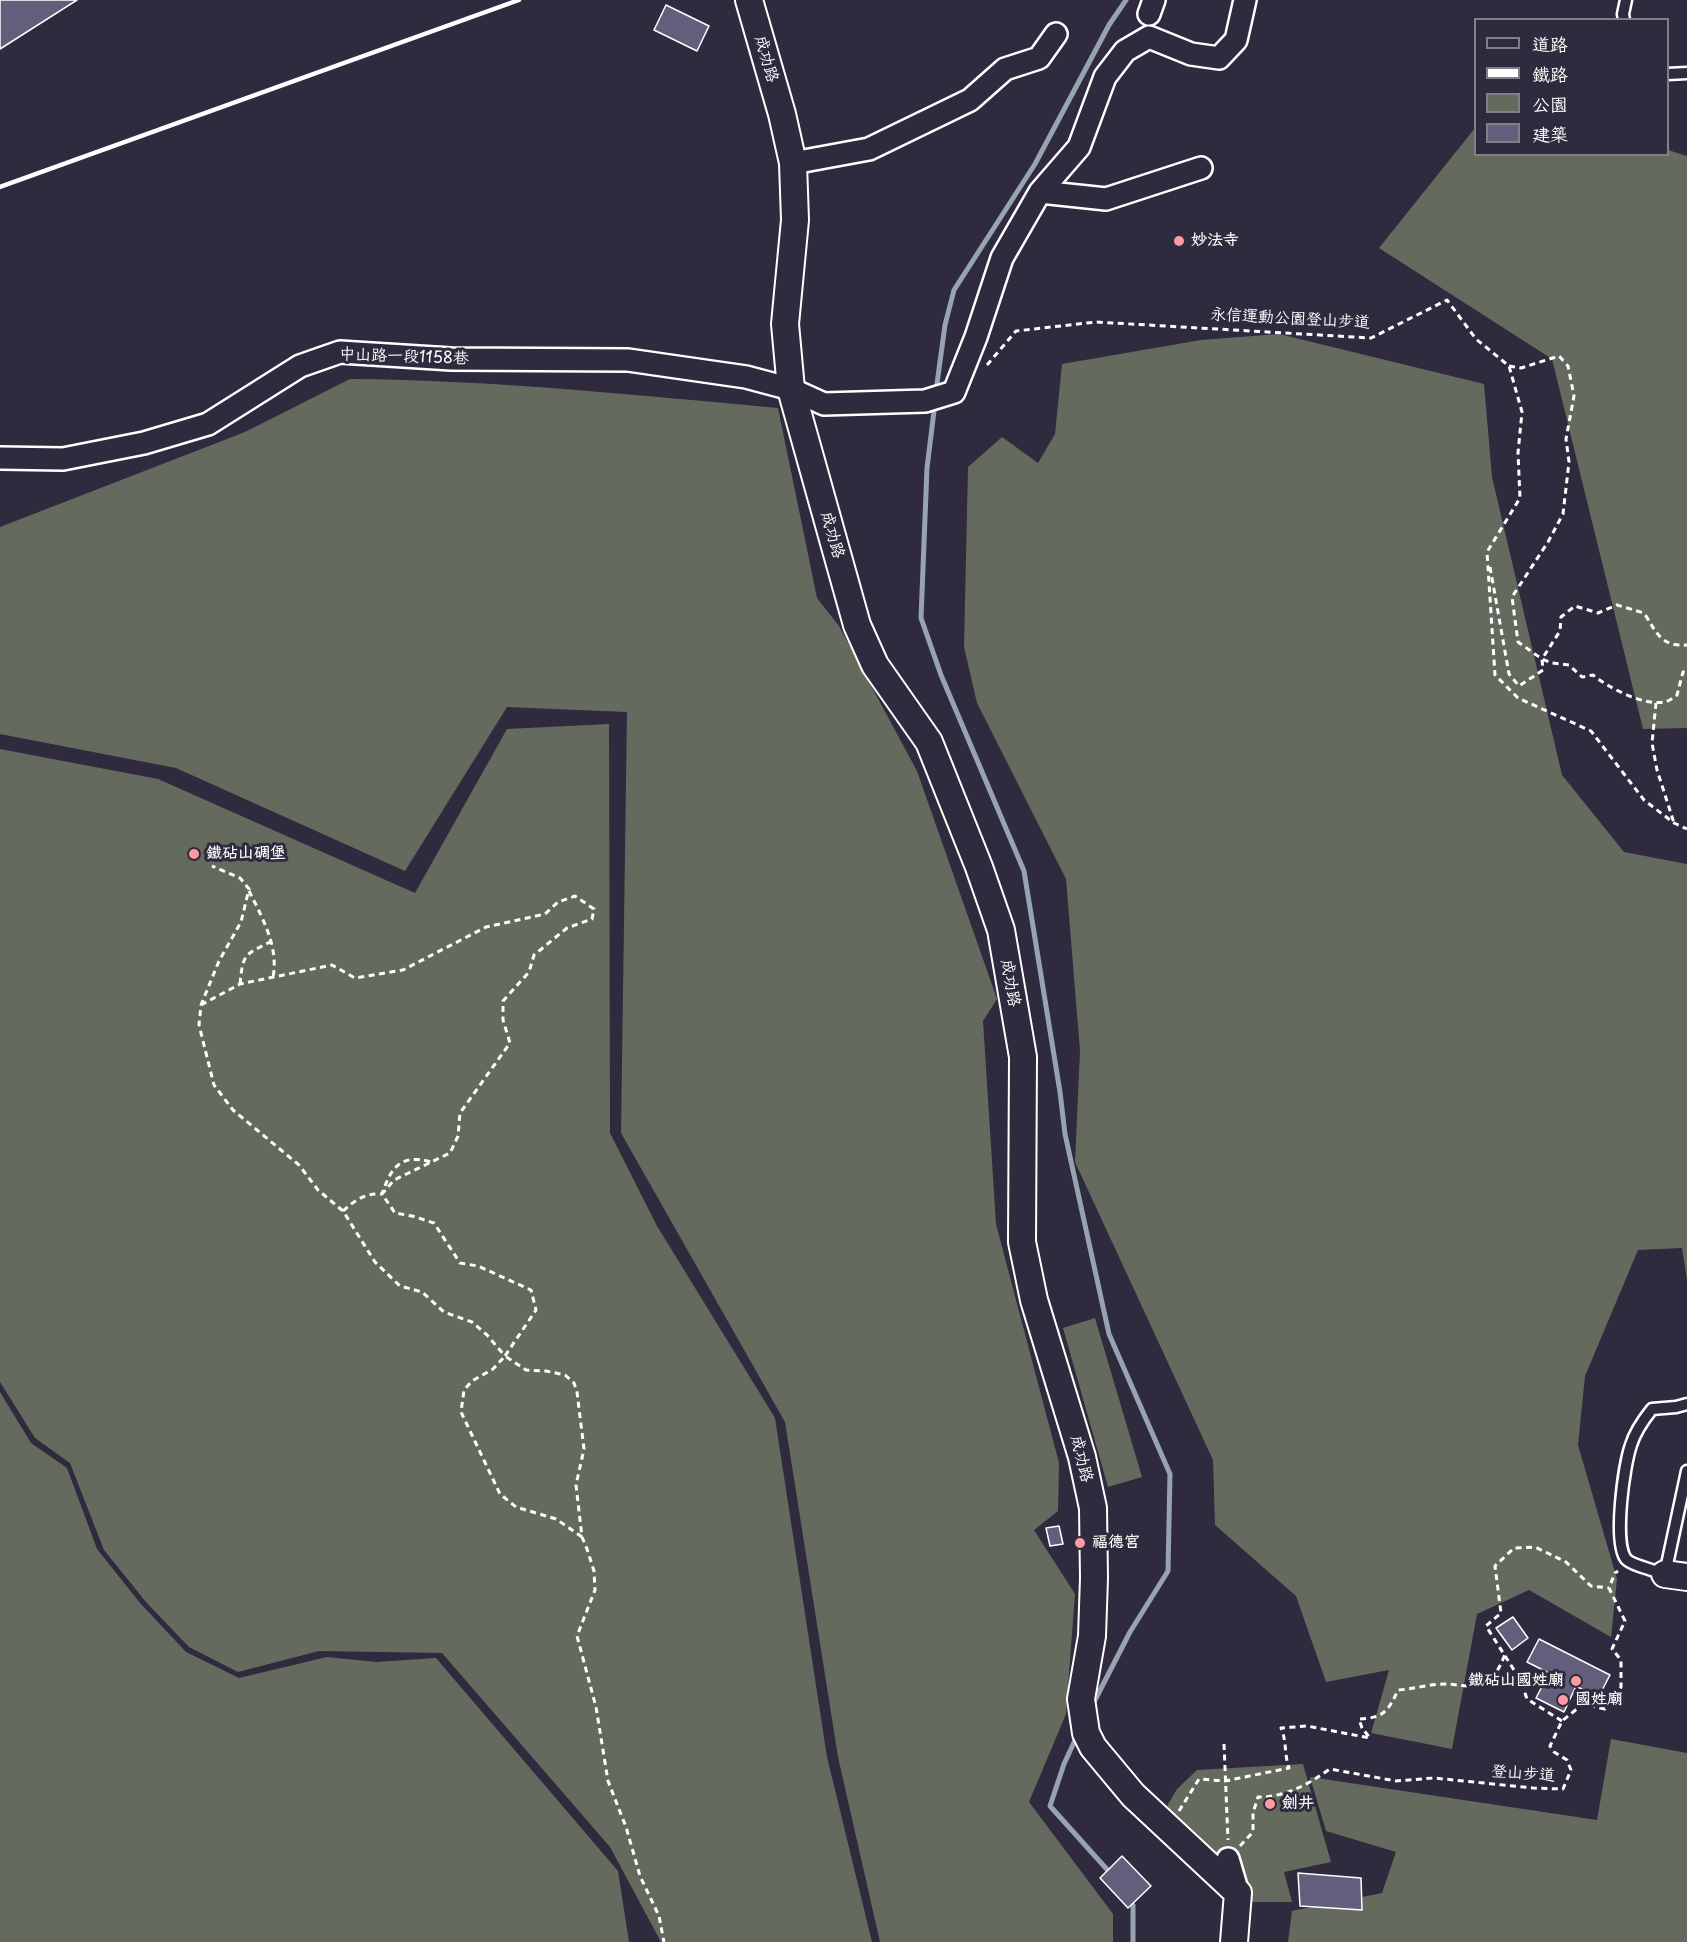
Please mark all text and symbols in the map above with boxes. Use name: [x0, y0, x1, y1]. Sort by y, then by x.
legend: [1474, 18, 1669, 156]
text: 道路: [1532, 30, 1568, 57]
street label: 成功路: [750, 33, 782, 85]
text: 鐵路: [1532, 60, 1568, 87]
text: 公園: [1532, 90, 1568, 117]
text: 建築: [1532, 120, 1568, 147]
place label: 妙法寺: [1191, 231, 1239, 251]
marker: 妙法寺: [1172, 234, 1186, 248]
street label: 永信運動公園登山步道: [1210, 305, 1370, 333]
street label: 中山路一段1158巷: [339, 345, 469, 369]
street label: 成功路: [816, 509, 848, 561]
place label: 鐵砧山碉堡: [206, 844, 286, 864]
marker: 鐵砧山碉堡: [187, 847, 201, 861]
street label: 成功路: [996, 958, 1024, 1008]
street label: 成功路: [1066, 1433, 1096, 1485]
place label: 福德宮: [1092, 1533, 1140, 1553]
marker: 福德宮: [1073, 1536, 1087, 1550]
place label: 鐵砧山國姓廟: [1468, 1671, 1564, 1691]
marker: 鐵砧山國姓廟: [1569, 1674, 1583, 1688]
place label: 國姓廟: [1575, 1690, 1623, 1710]
marker: 國姓廟: [1556, 1693, 1570, 1707]
street label: 登山步道: [1490, 1762, 1556, 1786]
place label: 劍井: [1282, 1794, 1314, 1814]
marker: 劍井: [1263, 1797, 1277, 1811]

